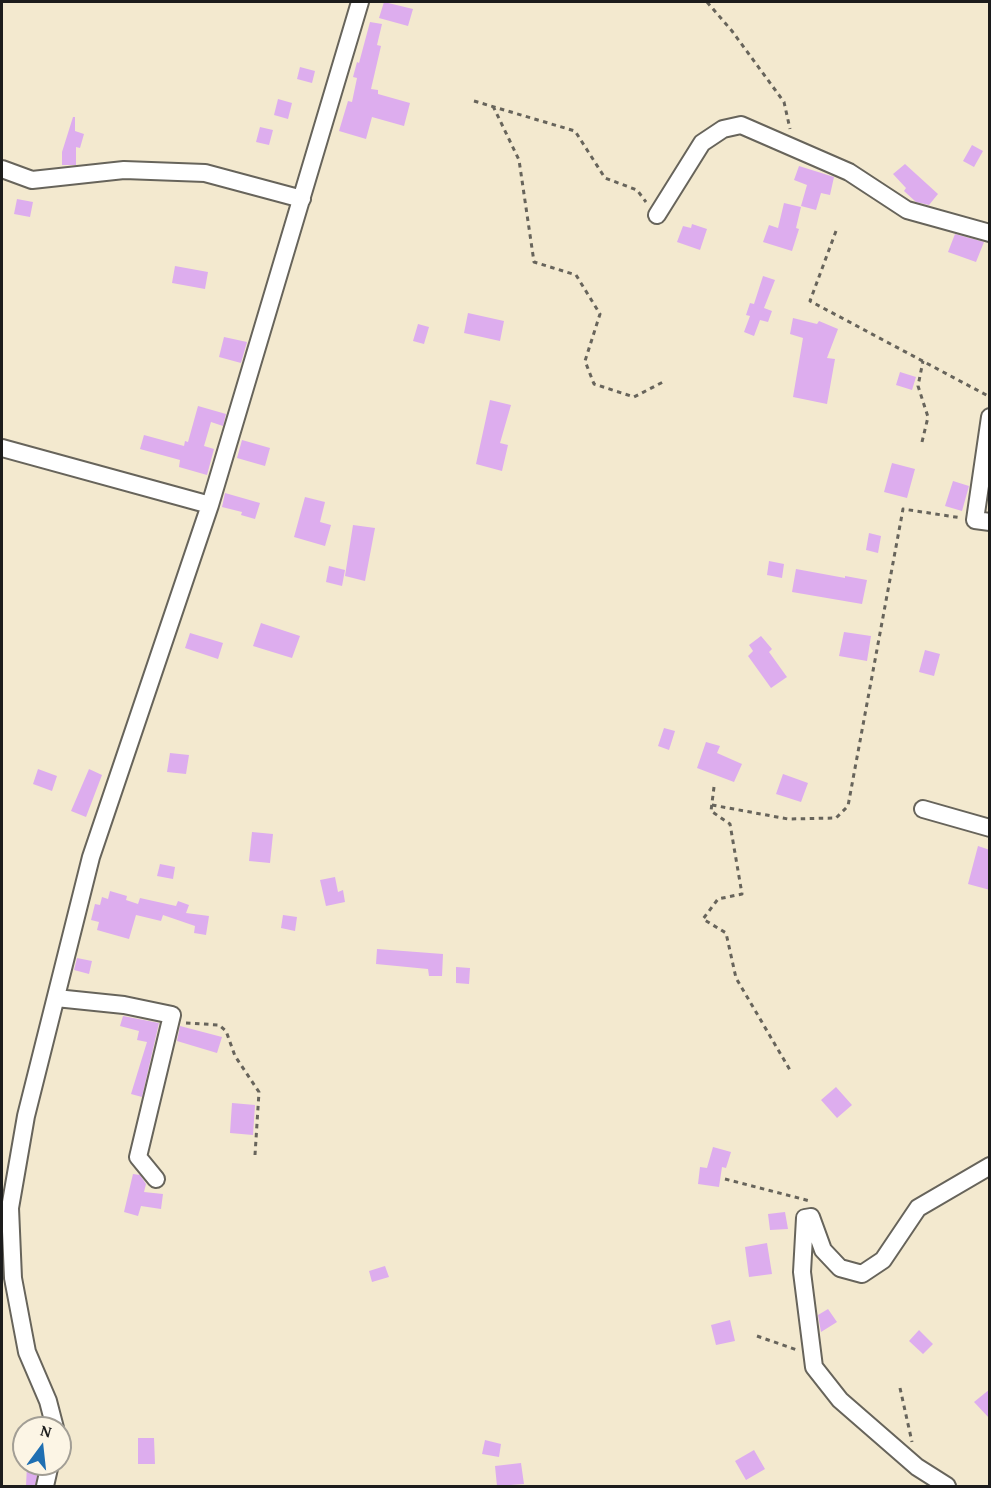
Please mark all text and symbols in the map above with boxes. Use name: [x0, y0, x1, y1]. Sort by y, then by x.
north arrow: [12, 1416, 72, 1476]
text: N: [38, 1418, 54, 1444]

